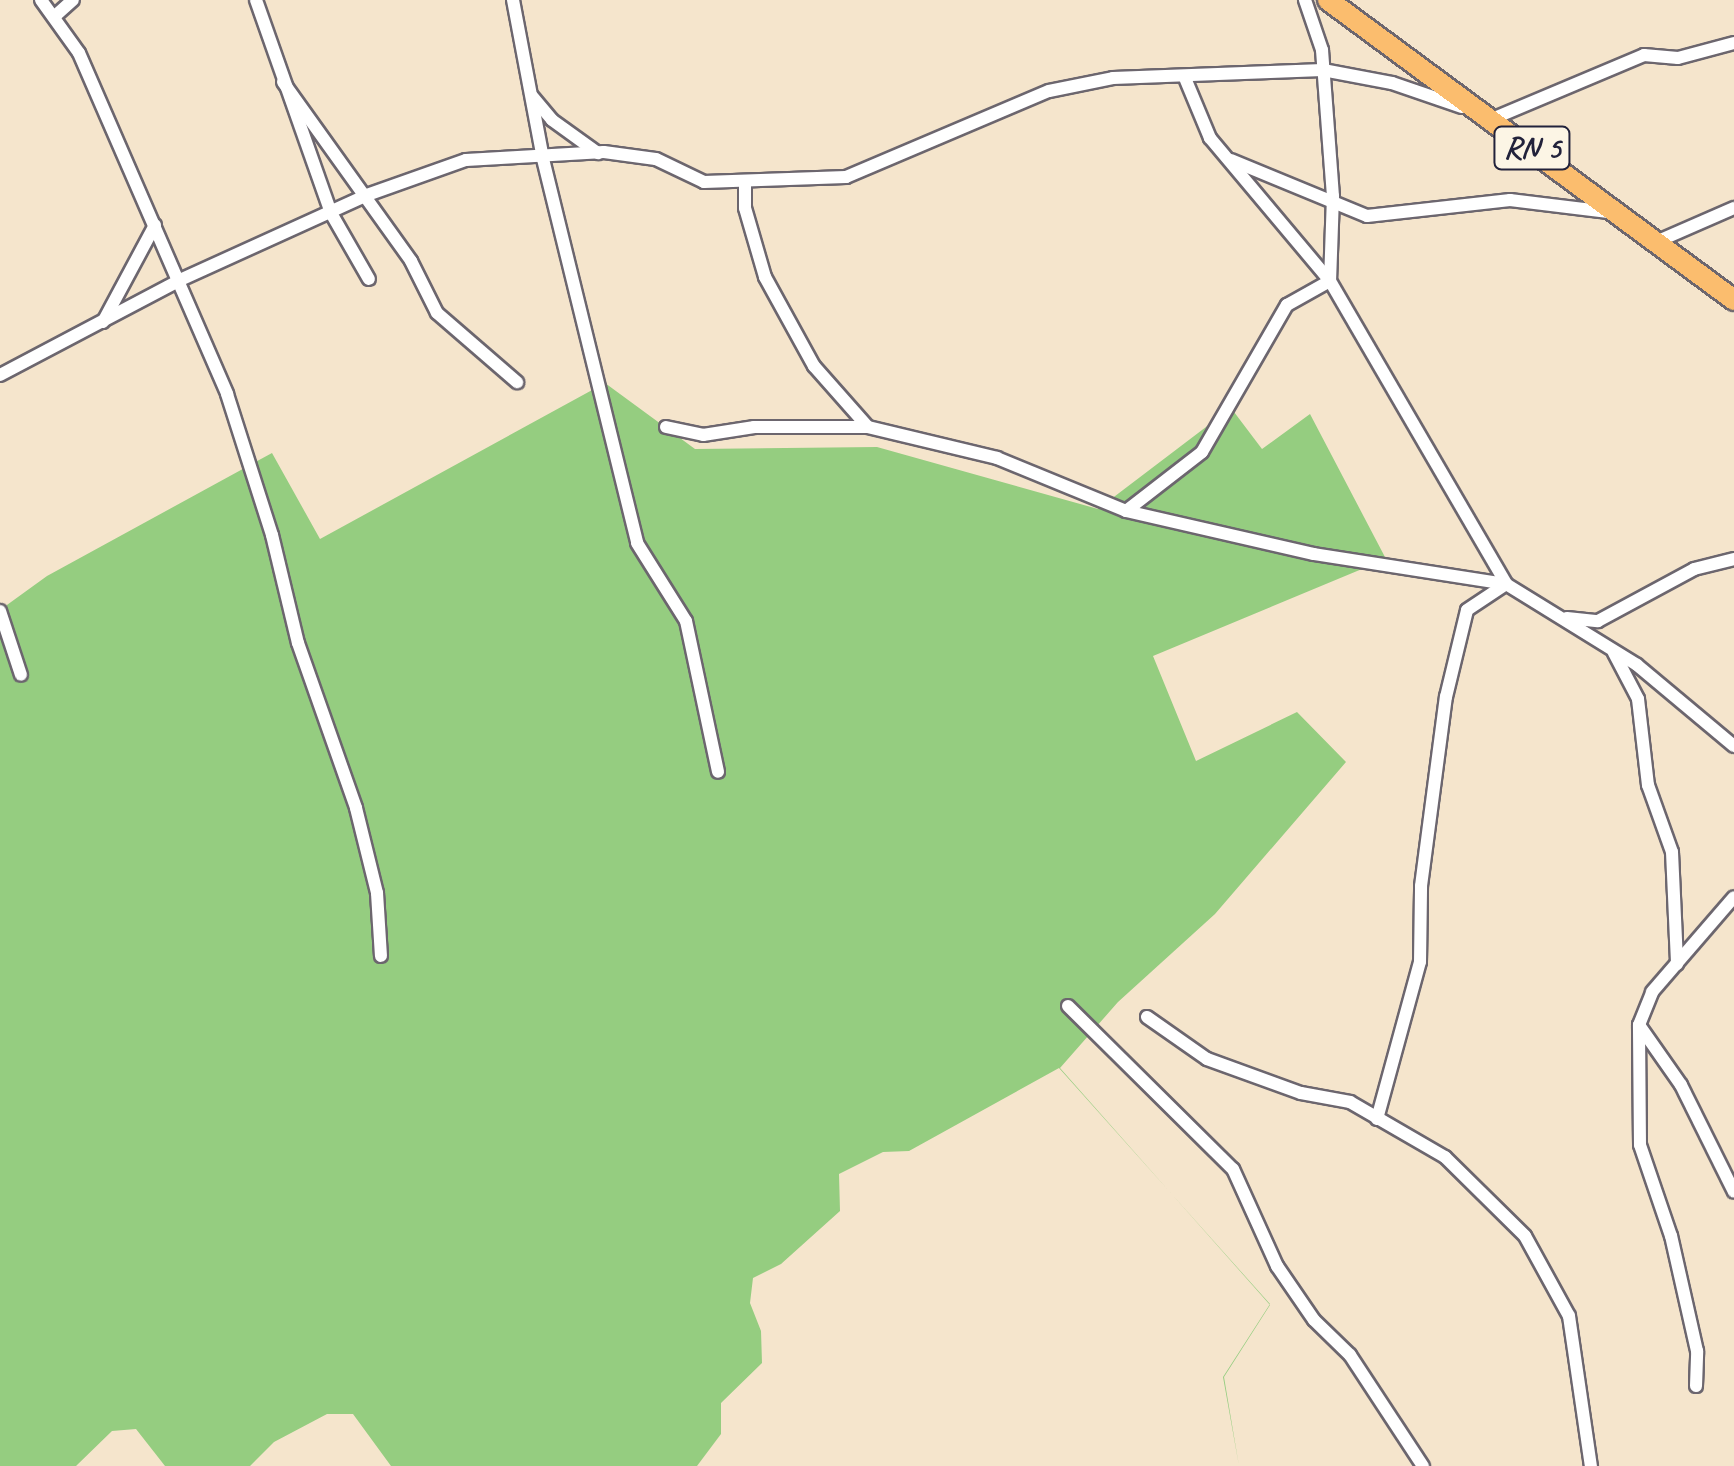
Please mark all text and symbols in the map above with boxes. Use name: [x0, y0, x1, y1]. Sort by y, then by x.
road number: RN 5: [1492, 121, 1572, 175]

